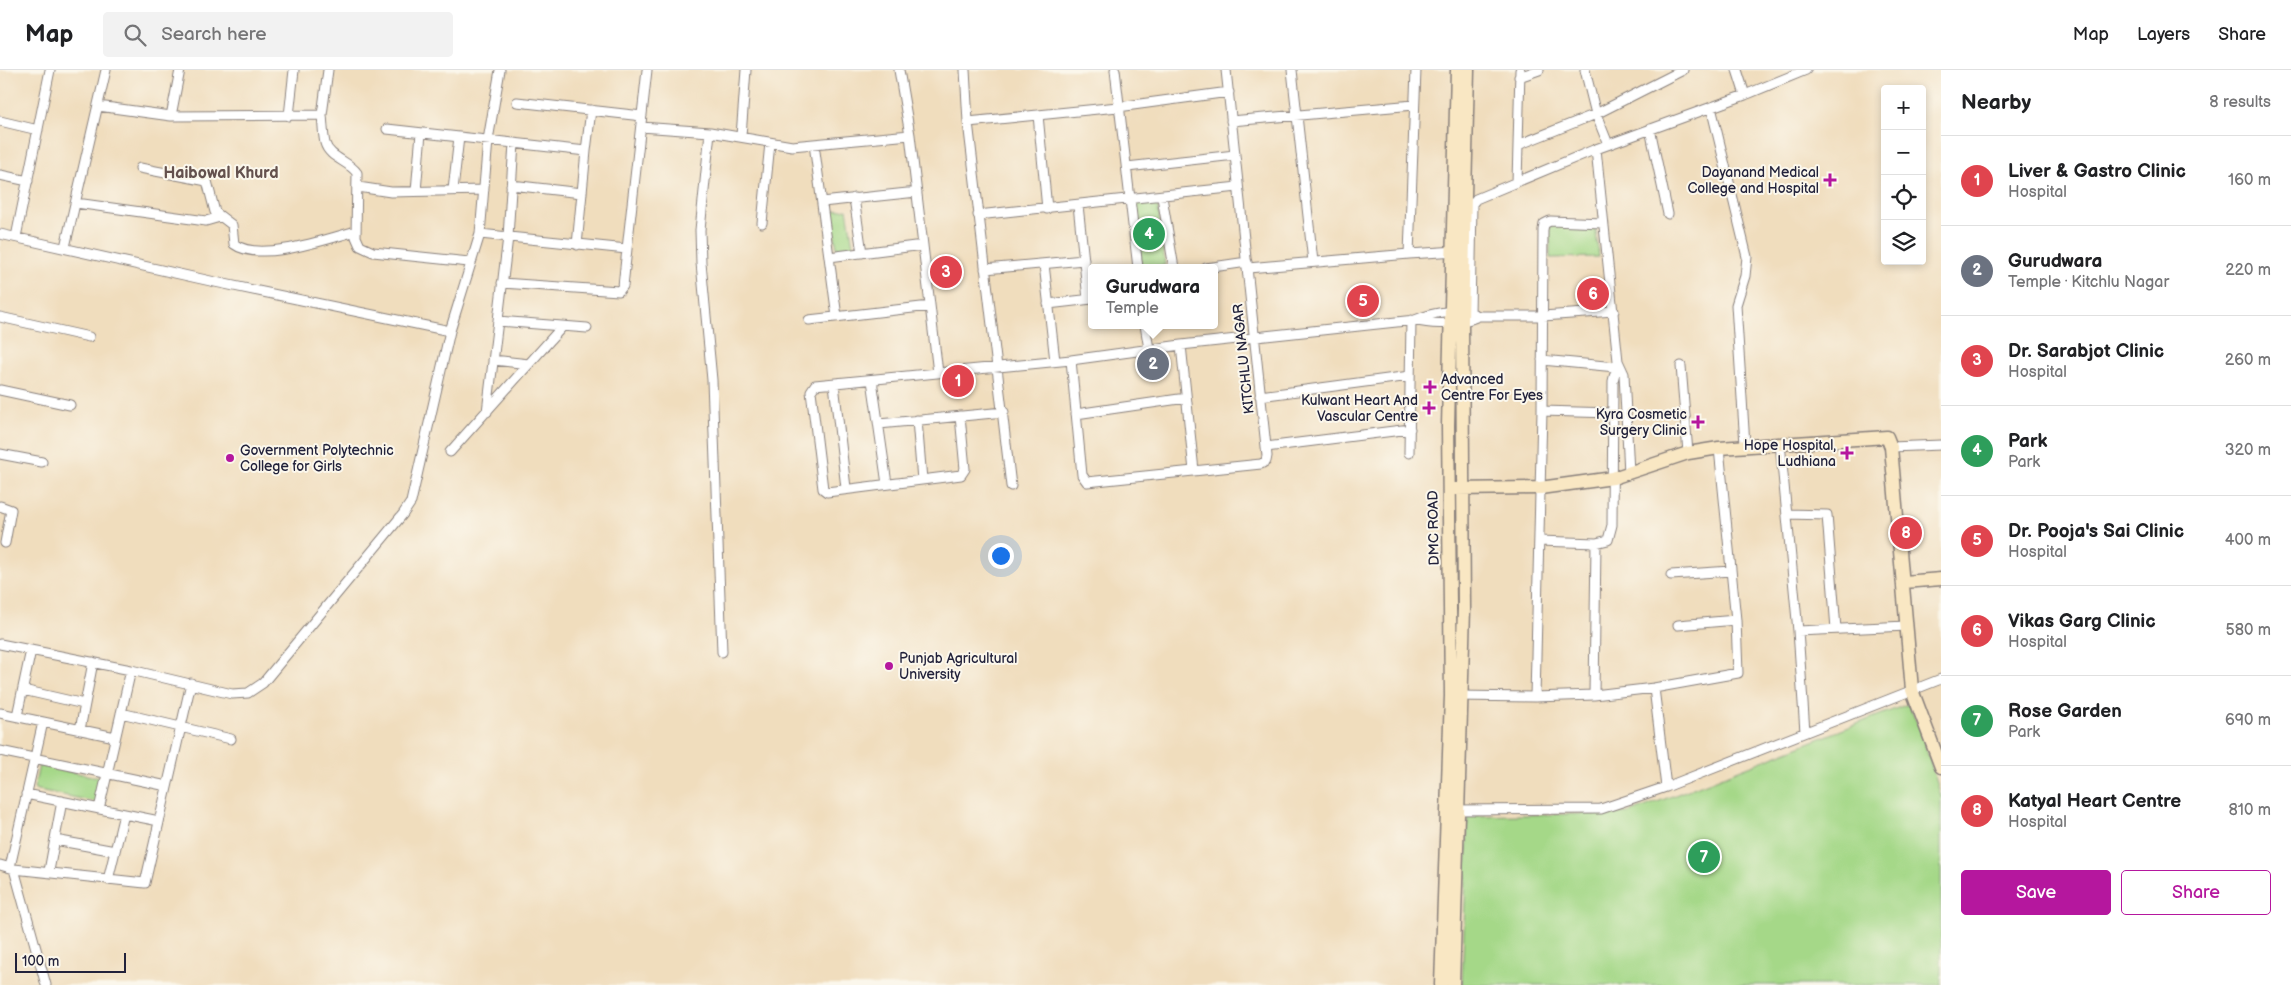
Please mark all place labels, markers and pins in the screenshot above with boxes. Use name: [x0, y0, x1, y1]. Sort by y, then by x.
place label: Dayanand Medical College and Hospital: [1687, 164, 1819, 197]
marker: Dayanand Medical College and Hospital: [1823, 173, 1837, 187]
pin: 4: [1133, 215, 1165, 253]
pin: 3: [930, 253, 962, 291]
pin: 6: [1577, 275, 1609, 313]
pin: 5: [1347, 282, 1379, 320]
pin: 2: [1137, 345, 1169, 383]
pin: 1: [942, 362, 974, 400]
place label: Advanced Centre For Eyes: [1441, 371, 1543, 404]
marker: Advanced Centre For Eyes: [1423, 380, 1437, 394]
place label: Kulwant Heart And Vascular Centre: [1301, 392, 1418, 425]
marker: Kulwant Heart And Vascular Centre: [1422, 401, 1436, 415]
place label: Kyra Cosmetic Surgery Clinic: [1596, 406, 1687, 439]
marker: Kyra Cosmetic Surgery Clinic: [1691, 415, 1705, 429]
place label: Hope Hospital, Ludhiana: [1744, 437, 1836, 470]
place label: Government Polytechnic College for Girls: [240, 442, 394, 475]
marker: Hope Hospital, Ludhiana: [1840, 446, 1854, 460]
marker: Government Polytechnic College for Girls: [224, 452, 236, 464]
pin: 8: [1890, 514, 1922, 552]
place label: Punjab Agricultural University: [899, 650, 1017, 683]
marker: Punjab Agricultural University: [883, 660, 895, 672]
pin: 7: [1688, 838, 1720, 876]

